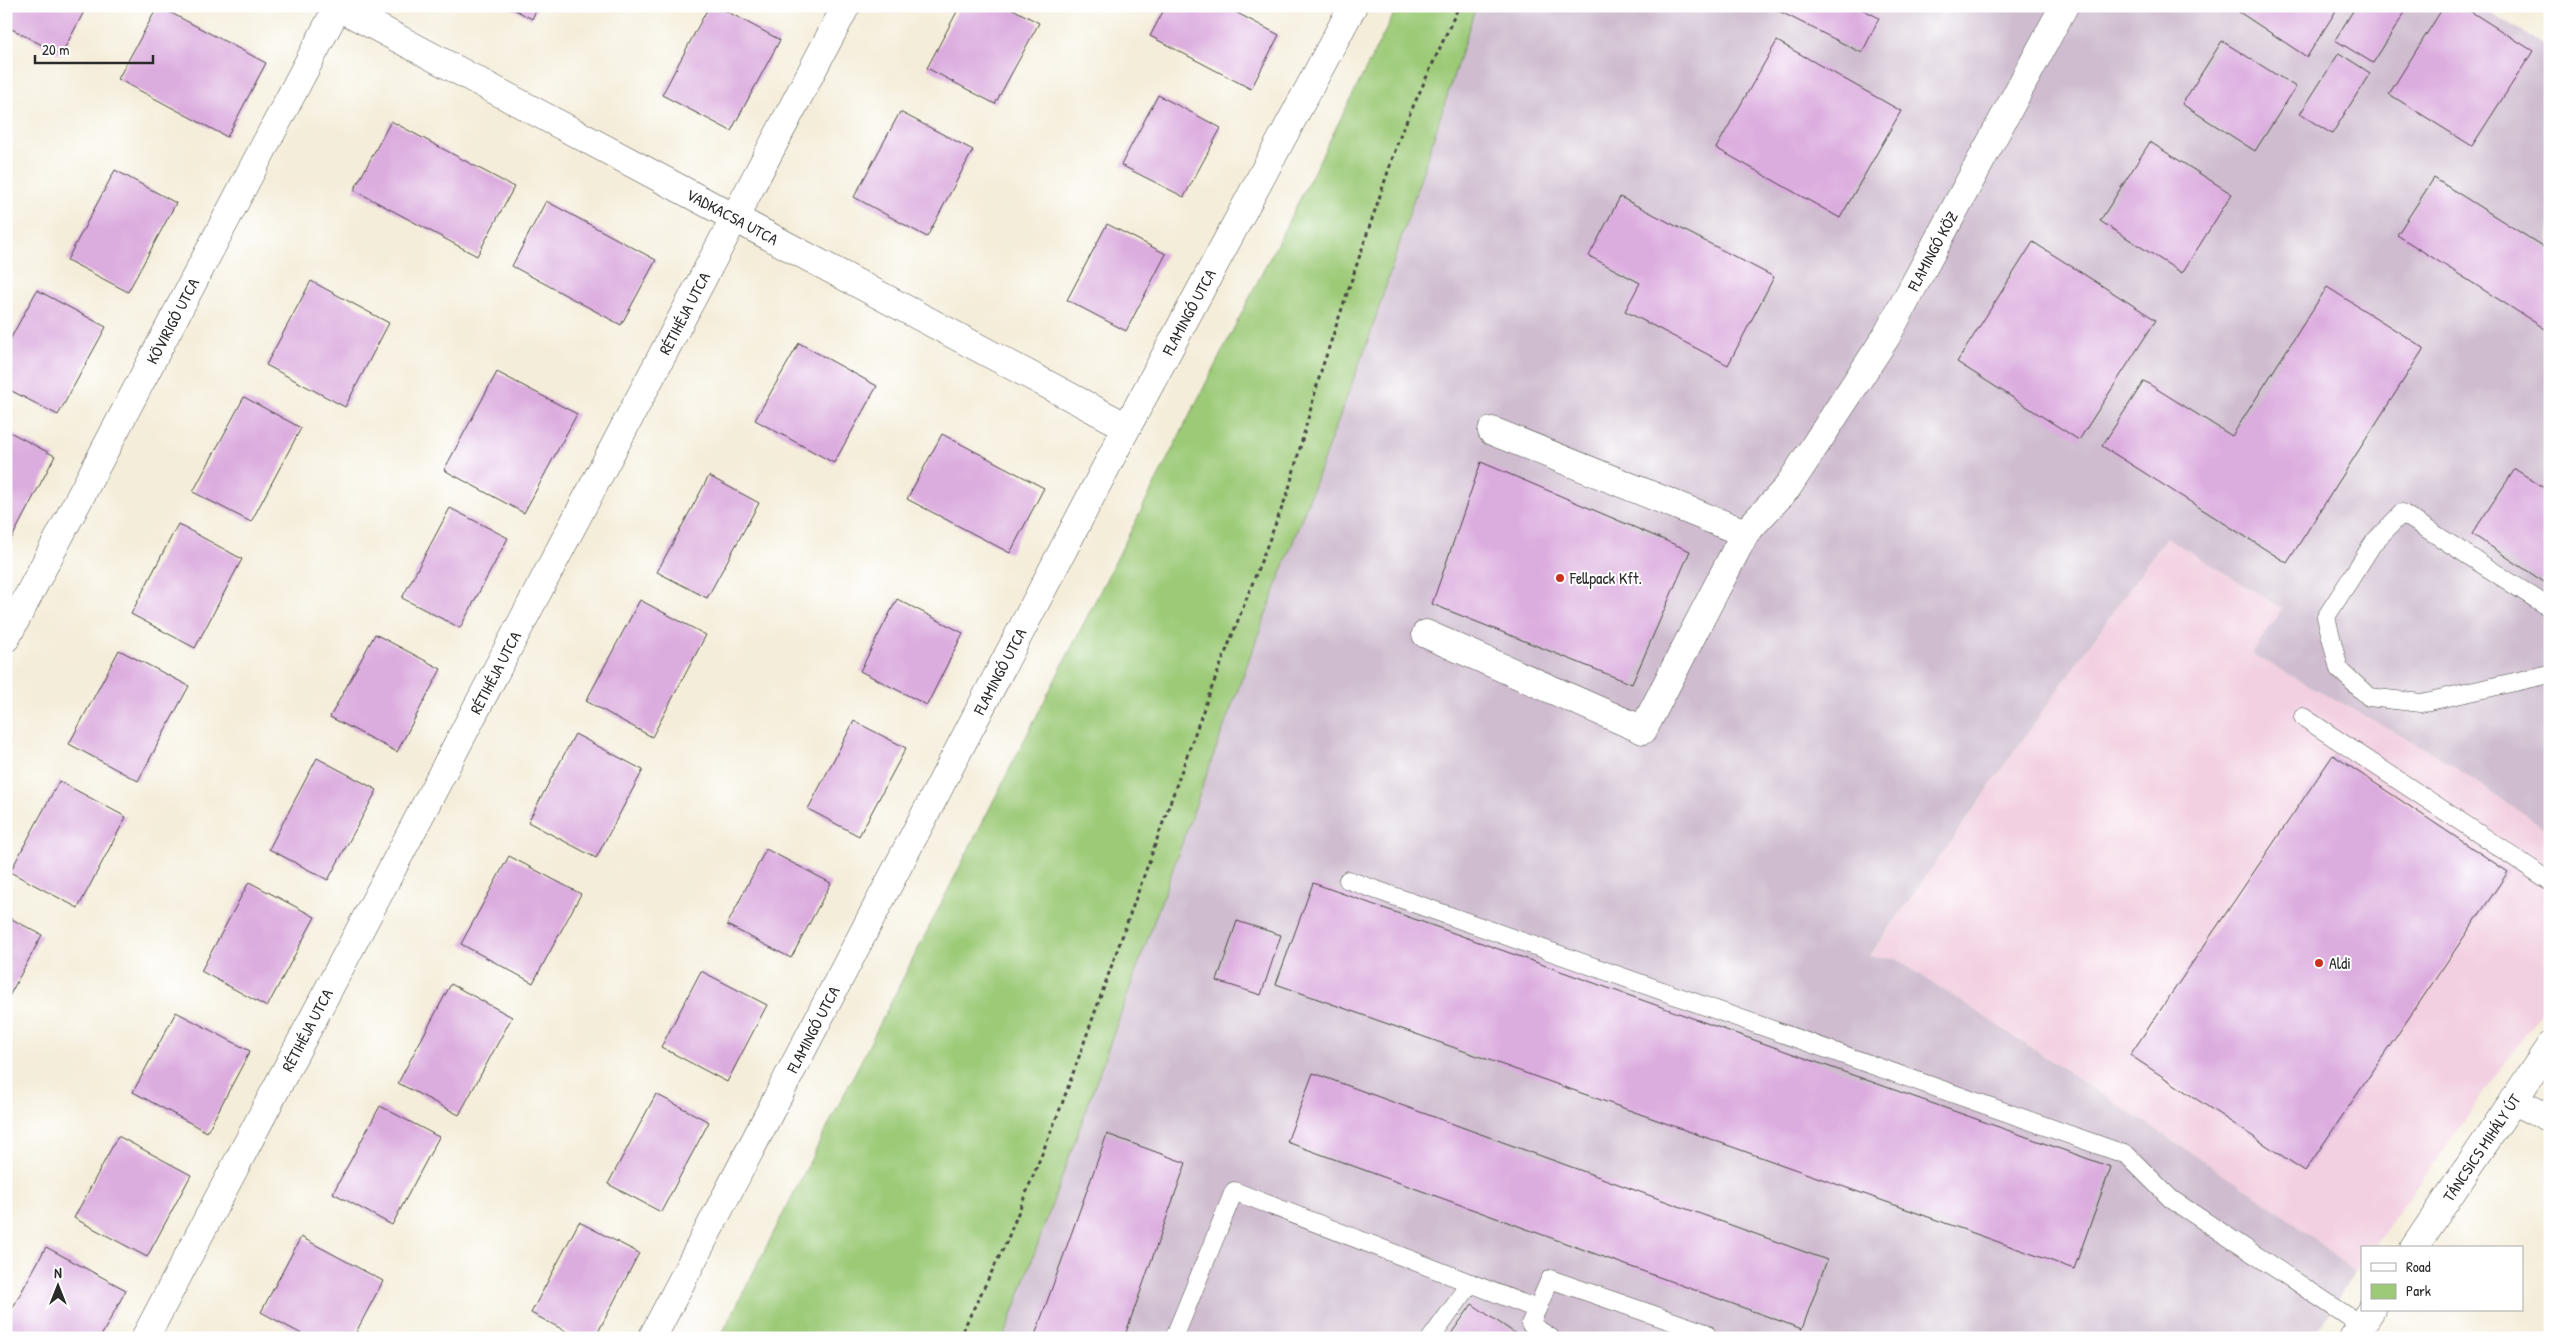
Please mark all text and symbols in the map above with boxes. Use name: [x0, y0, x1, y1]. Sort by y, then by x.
scale bar: [35, 32, 152, 64]
text: 20 m: [42, 39, 69, 60]
street label: VADKACSA UTCA: [683, 183, 782, 250]
street label: FLAMINGÓ KÖZ: [1901, 207, 1963, 295]
street label: FLAMINGÓ UTCA: [1156, 265, 1221, 360]
street label: RÉTIHÉJA UTCA: [653, 268, 715, 358]
street label: KÖVIRIGÓ UTCA: [141, 274, 204, 368]
place label: Fellpack Kft.: [1569, 567, 1642, 589]
marker: Fellpack Kft.: [1554, 572, 1566, 584]
street label: FLAMINGÓ UTCA: [968, 624, 1031, 719]
street label: RÉTIHÉJA UTCA: [464, 627, 526, 718]
place label: Aldi: [2329, 952, 2351, 974]
marker: Aldi: [2313, 957, 2325, 969]
street label: FLAMINGÓ UTCA: [781, 982, 845, 1077]
street label: RÉTIHÉJA UTCA: [276, 985, 338, 1075]
street label: TÁNCSICS MIHÁLY ÚT: [2437, 1089, 2526, 1206]
legend: [2361, 1246, 2524, 1312]
text: Road: [2406, 1256, 2431, 1277]
north arrow: [32, 1262, 82, 1312]
text: N: [54, 1263, 62, 1282]
text: Park: [2406, 1280, 2431, 1301]

